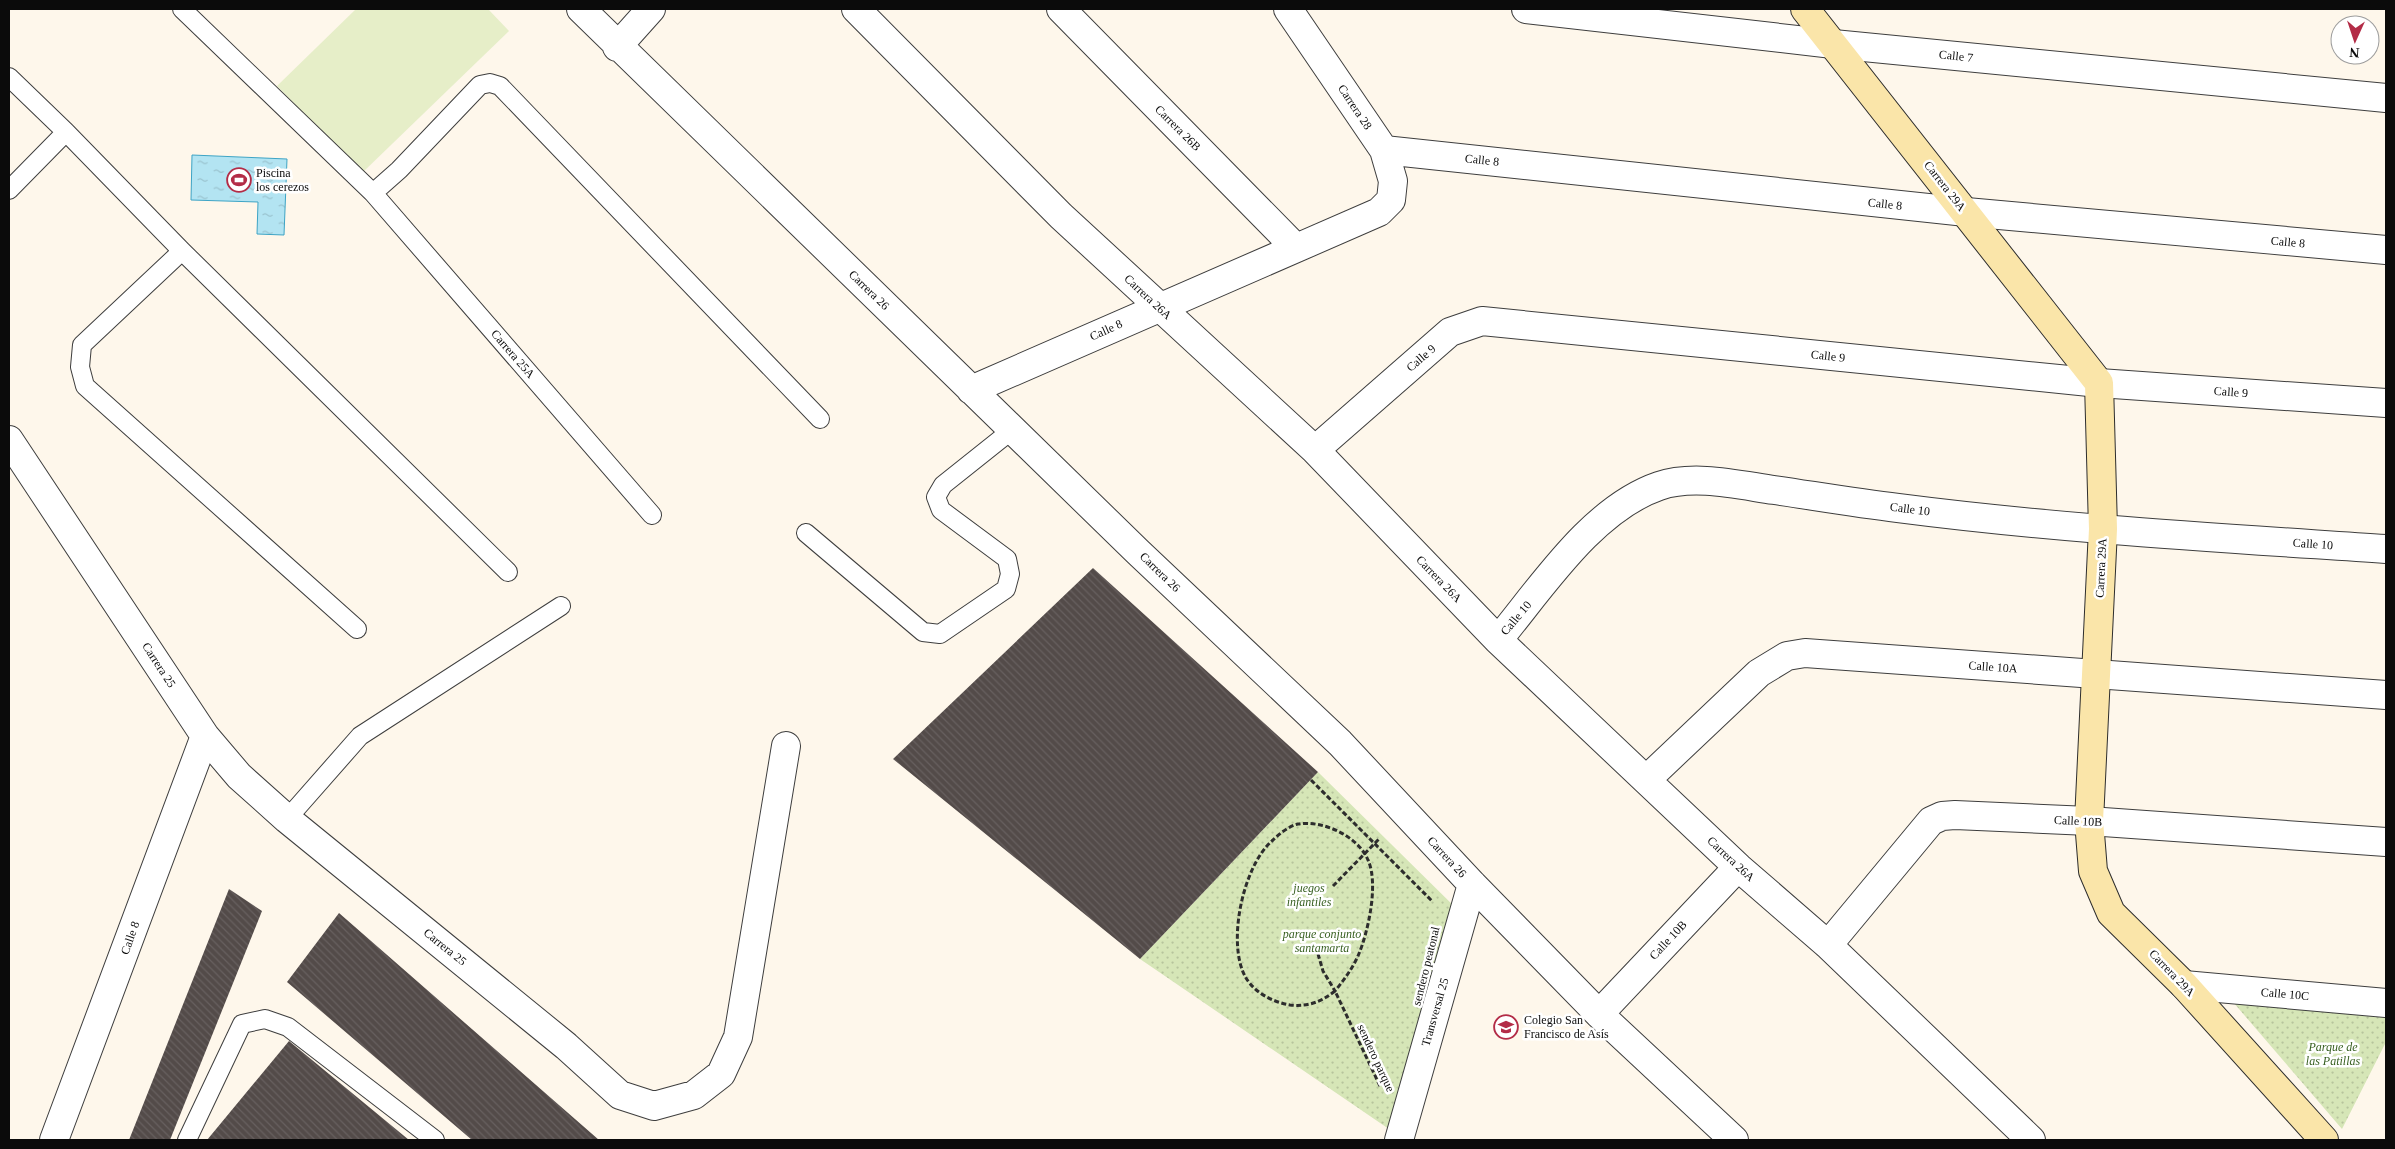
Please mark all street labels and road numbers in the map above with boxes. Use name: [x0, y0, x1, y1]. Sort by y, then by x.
street label: Calle 7: [1938, 47, 1974, 65]
street label: Carrera 28: [1335, 82, 1375, 132]
street label: Carrera 26B: [1152, 102, 1204, 154]
street label: Calle 8: [1464, 151, 1500, 169]
street label: Carrera 29A: [1921, 158, 1969, 214]
street label: Calle 8: [1867, 195, 1903, 213]
street label: Calle 8: [2270, 234, 2306, 250]
street label: Carrera 26: [846, 267, 892, 313]
street label: Carrera 26A: [1121, 272, 1175, 323]
street label: Calle 8: [1087, 317, 1125, 343]
street label: Carrera 25A: [488, 327, 538, 381]
street label: Calle 9: [1403, 341, 1439, 375]
street label: Calle 9: [1810, 347, 1846, 365]
street label: Calle 9: [2213, 384, 2249, 400]
street label: Calle 10: [1889, 500, 1931, 518]
street label: Calle 10: [2292, 536, 2334, 552]
street label: Carrera 29A: [2092, 538, 2110, 598]
street label: Carrera 26: [1137, 549, 1183, 595]
street label: Carrera 26A: [1413, 553, 1465, 606]
street label: Calle 10: [1498, 598, 1534, 638]
street label: Carrera 25: [139, 640, 179, 690]
street label: Calle 10A: [1968, 658, 2018, 676]
street label: Calle 10B: [2054, 813, 2102, 829]
street label: Carrera 26: [1424, 834, 1470, 880]
street label: Carrera 26A: [1704, 834, 1758, 885]
street label: Calle 10B: [1646, 918, 1690, 962]
street label: Calle 8: [118, 919, 142, 957]
street label: sendero peatonal: [1409, 924, 1443, 1007]
street label: Carrera 25: [421, 926, 469, 968]
street label: Carrera 29A: [2146, 947, 2198, 1000]
street label: Transversal 25: [1419, 976, 1451, 1048]
street label: Calle 10C: [2260, 985, 2310, 1003]
street label: sendero parque: [1354, 1022, 1398, 1094]

